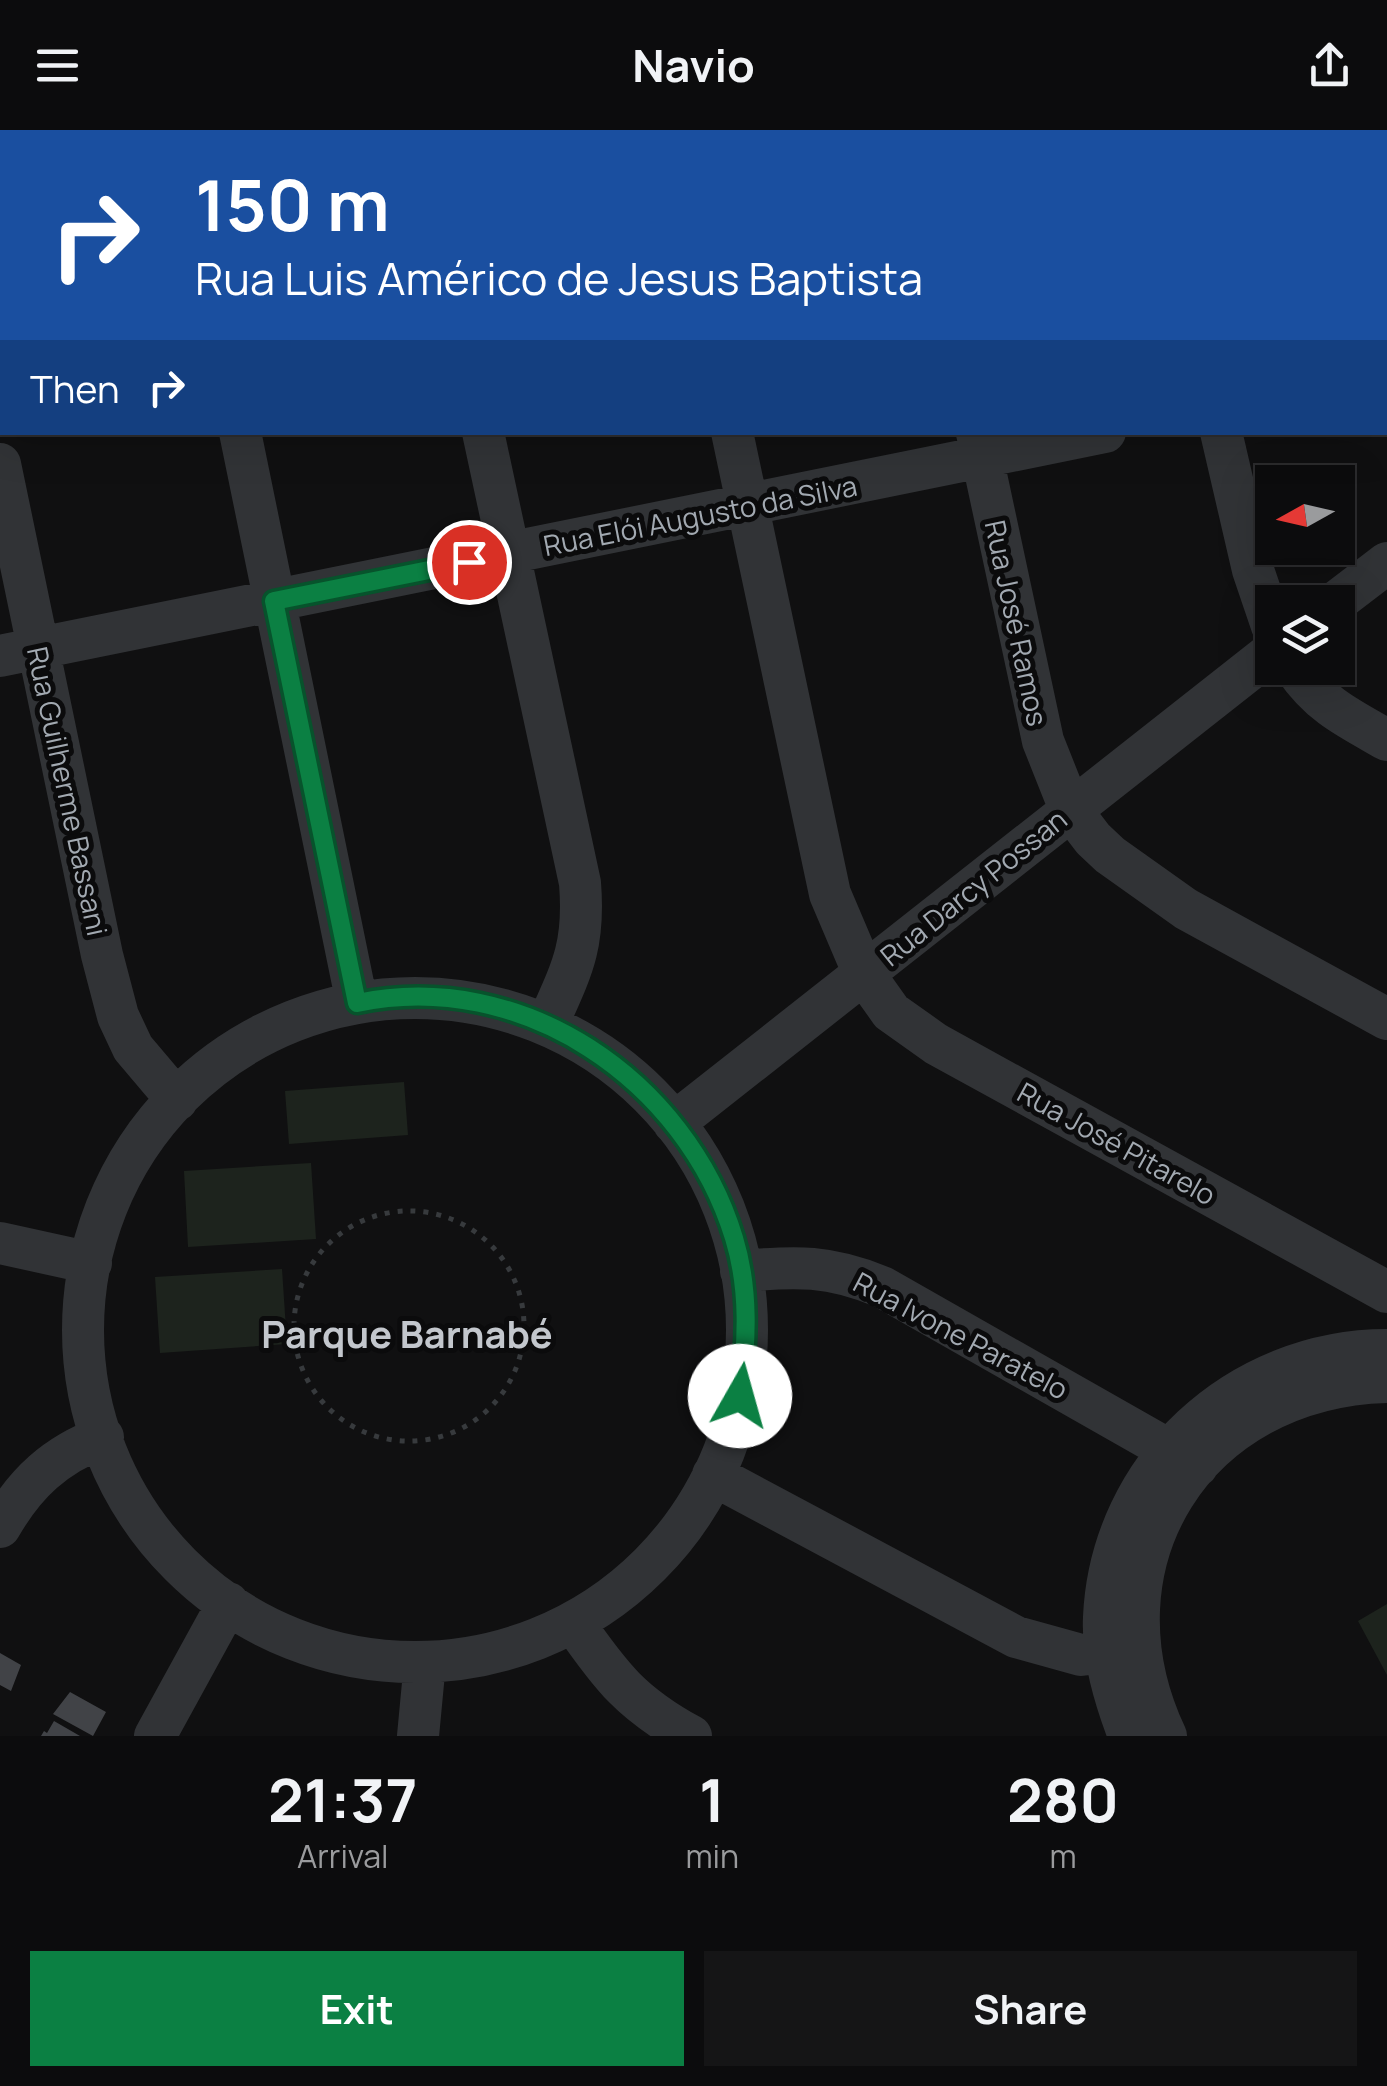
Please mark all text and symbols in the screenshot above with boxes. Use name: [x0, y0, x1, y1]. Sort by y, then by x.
text: Navio: [632, 34, 755, 96]
icon: menu: [30, 38, 85, 93]
icon: share: [1302, 38, 1357, 93]
text: 150 m: [195, 156, 390, 252]
icon: right: [30, 170, 160, 300]
text: Rua Luis Américo de Jesus Baptista: [195, 247, 923, 309]
icon: right: [139, 360, 194, 415]
text: Then: [30, 362, 119, 414]
north arrow: [1255, 465, 1355, 565]
map controls: [1255, 465, 1355, 685]
street label: Rua Elói Augusto da Silva: [540, 466, 860, 564]
street label: Rua José Ramos: [977, 517, 1057, 729]
pin: [427, 520, 512, 605]
icon: arrive: [442, 535, 497, 590]
button: layers: [1255, 585, 1355, 685]
street label: Rua Guilherme Bassani: [19, 643, 117, 939]
street label: Rua Darcy Possan: [872, 800, 1074, 974]
street label: Rua José Pitarelo: [1011, 1073, 1223, 1213]
street label: Rua Ivone Paratelo: [847, 1262, 1075, 1408]
district label: Parque Barnabé: [261, 1307, 553, 1359]
position arrow: [688, 1344, 792, 1448]
text: 21:37: [268, 1758, 417, 1840]
text: 1: [699, 1758, 725, 1840]
text: 280: [1007, 1758, 1119, 1840]
text: Arrival: [297, 1834, 388, 1878]
text: min: [685, 1834, 739, 1878]
text: m: [1049, 1834, 1077, 1878]
button: Exit: [30, 1951, 684, 2066]
button: Share: [704, 1951, 1357, 2066]

